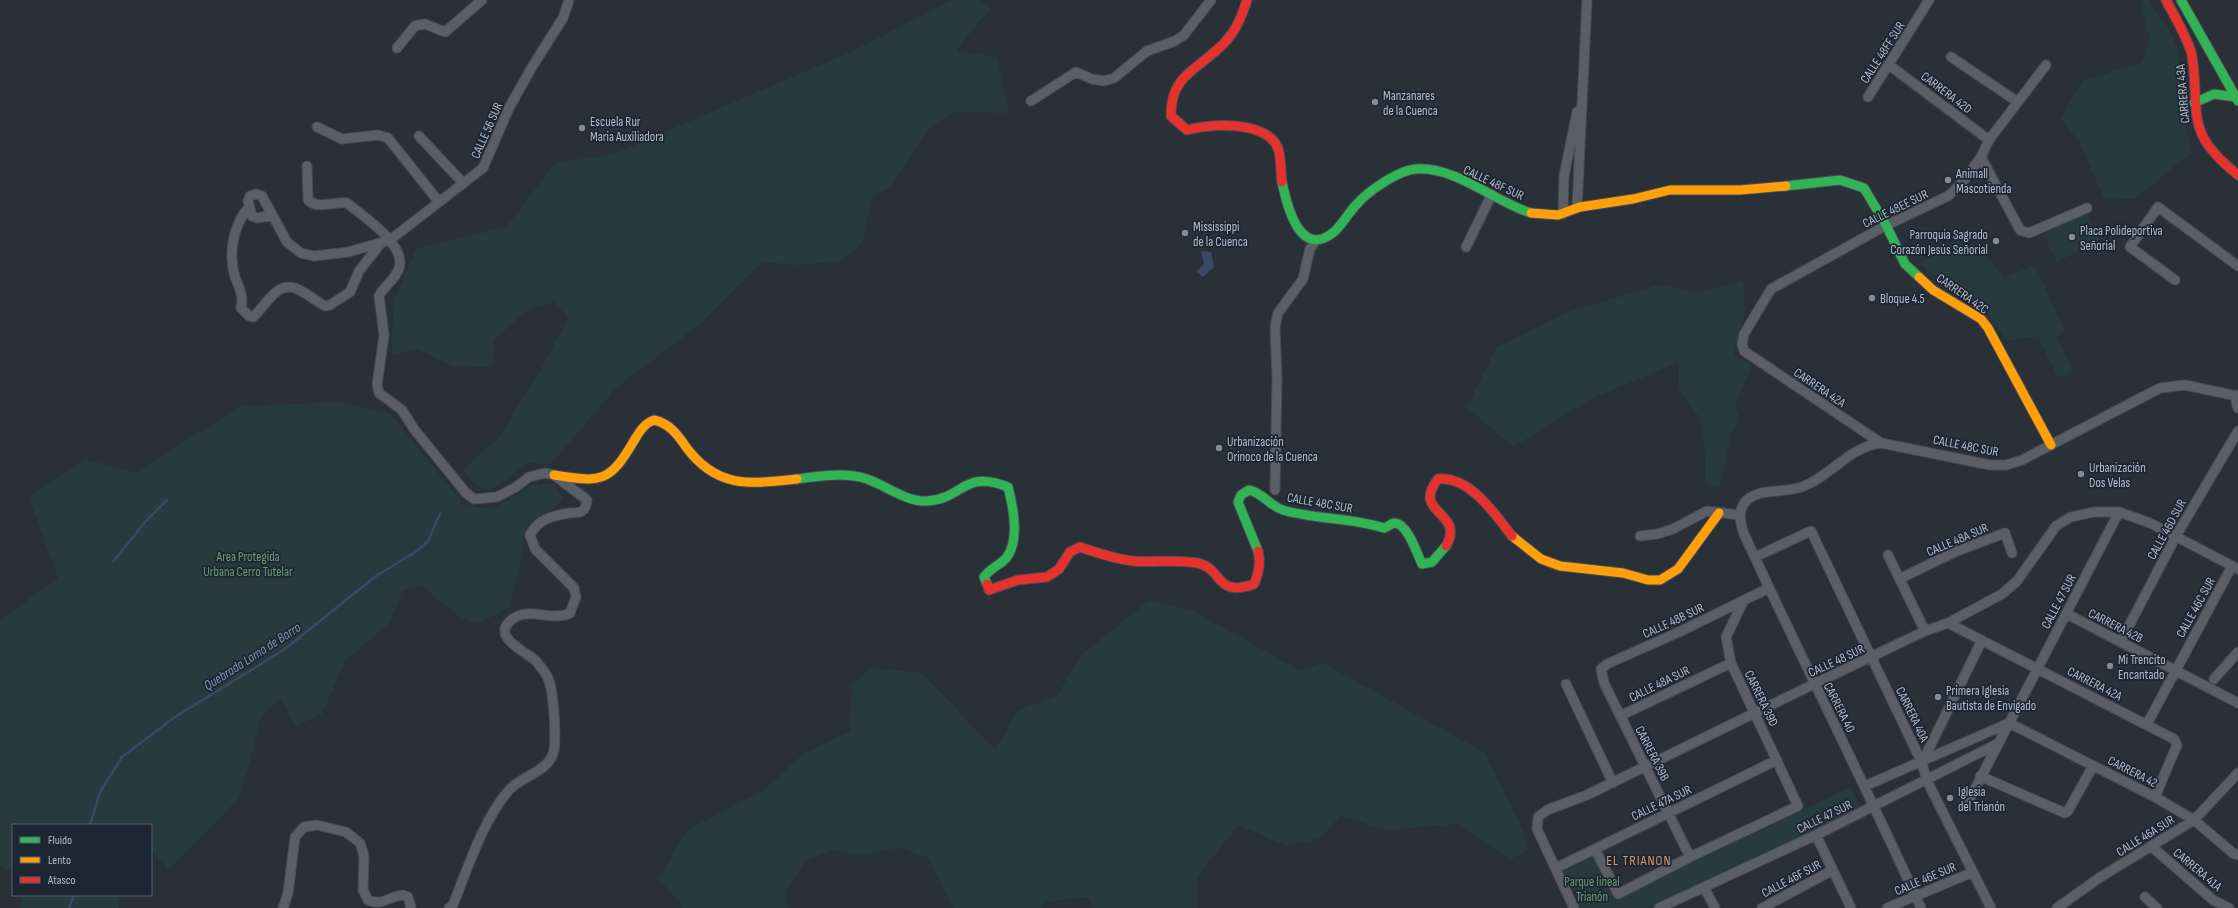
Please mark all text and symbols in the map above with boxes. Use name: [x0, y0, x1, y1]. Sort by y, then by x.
street label: CALLE 48FF SUR: [1857, 19, 1909, 86]
street label: CARRERA 43A: [2172, 63, 2194, 124]
street label: CARRERA 42D: [1918, 68, 1975, 117]
place label: Manzanares de la Cuenca: [1383, 88, 1438, 119]
marker: Manzanares de la Cuenca: [1370, 97, 1380, 107]
street label: CALLE 56 SUR: [467, 100, 506, 161]
place label: Escuela Rur Maria Auxiliadora: [590, 114, 664, 145]
marker: Escuela Rur Maria Auxiliadora: [577, 123, 587, 133]
street label: CALLE 48F SUR: [1461, 162, 1527, 204]
place label: Animall Mascotienda: [1955, 166, 2012, 197]
marker: Animall Mascotienda: [1943, 175, 1953, 185]
street label: CALLE 48EE SUR: [1860, 186, 1931, 232]
place label: Mississippi de la Cuenca: [1193, 219, 1248, 250]
place label: Placa Polideportiva Señorial: [2080, 223, 2163, 254]
place label: Parroquia Sagrado Corazón Jesús Señorial: [1890, 227, 1988, 258]
marker: Mississippi de la Cuenca: [1180, 228, 1190, 238]
marker: Placa Polideportiva Señorial: [2067, 232, 2077, 242]
marker: Parroquia Sagrado Corazón Jesús Señorial: [1991, 236, 2001, 246]
street label: CARRERA 42C: [1933, 270, 1992, 318]
place label: Bloque 4.5: [1880, 291, 1925, 307]
marker: Bloque 4.5: [1867, 293, 1877, 303]
street label: CARRERA 42A: [1790, 365, 1849, 411]
street label: CALLE 48C SUR: [1932, 432, 2000, 460]
place label: Urbanización Orinoco de la Cuenca: [1227, 434, 1318, 465]
marker: Urbanización Orinoco de la Cuenca: [1214, 443, 1224, 453]
place label: Urbanización Dos Velas: [2089, 460, 2146, 491]
marker: Urbanización Dos Velas: [2076, 469, 2086, 479]
street label: CALLE 48C SUR: [1286, 489, 1354, 517]
street label: CALLE 46D SUR: [2144, 497, 2190, 562]
street label: CALLE 48A SUR: [1924, 520, 1991, 560]
park label: Area Protegida Urbana Cerro Tutelar: [203, 549, 293, 580]
street label: CALLE 47 SUR: [2038, 571, 2080, 632]
street label: CALLE 46C SUR: [2173, 575, 2219, 640]
street label: CALLE 48B SUR: [1640, 600, 1707, 642]
street label: CARRERA 42B: [2085, 605, 2146, 647]
water label: Quebrada Loma de Barro: [201, 619, 304, 694]
street label: CALLE 48 SUR: [1806, 641, 1867, 681]
place label: Mi Trencito Encantado: [2118, 652, 2166, 683]
marker: Mi Trencito Encantado: [2105, 661, 2115, 671]
street label: CALLE 48A SUR: [1626, 662, 1692, 705]
street label: CARRERA 42A: [2065, 663, 2125, 705]
street label: CARRERA 39D: [1741, 668, 1782, 729]
street label: CARRERA 40: [1820, 680, 1859, 735]
place label: Primera Iglesia Bautista de Envigado: [1946, 683, 2036, 714]
street label: CARRERA 40A: [1892, 684, 1933, 745]
marker: Primera Iglesia Bautista de Envigado: [1933, 692, 1943, 702]
street label: CARRERA 39B: [1631, 723, 1673, 784]
street label: CARRERA 42: [2105, 753, 2160, 791]
street label: CALLE 47A SUR: [1629, 781, 1694, 824]
place label: Iglesia del Trianón: [1958, 784, 2005, 815]
marker: Iglesia del Trianón: [1945, 793, 1955, 803]
street label: CALLE 47 SUR: [1794, 797, 1855, 837]
street label: CALLE 46A SUR: [2113, 812, 2178, 860]
legend: [12, 824, 152, 896]
text: Fluido: [48, 833, 72, 848]
street label: CARRERA 41A: [2170, 845, 2225, 895]
district label: EL TRIANON: [1606, 852, 1672, 869]
text: Lento: [48, 853, 71, 868]
street label: CALLE 46F SUR: [1759, 857, 1824, 901]
street label: CALLE 46E SUR: [1892, 859, 1959, 899]
text: Atasco: [47, 873, 75, 888]
park label: Parque lineal Trianón: [1564, 874, 1620, 905]

